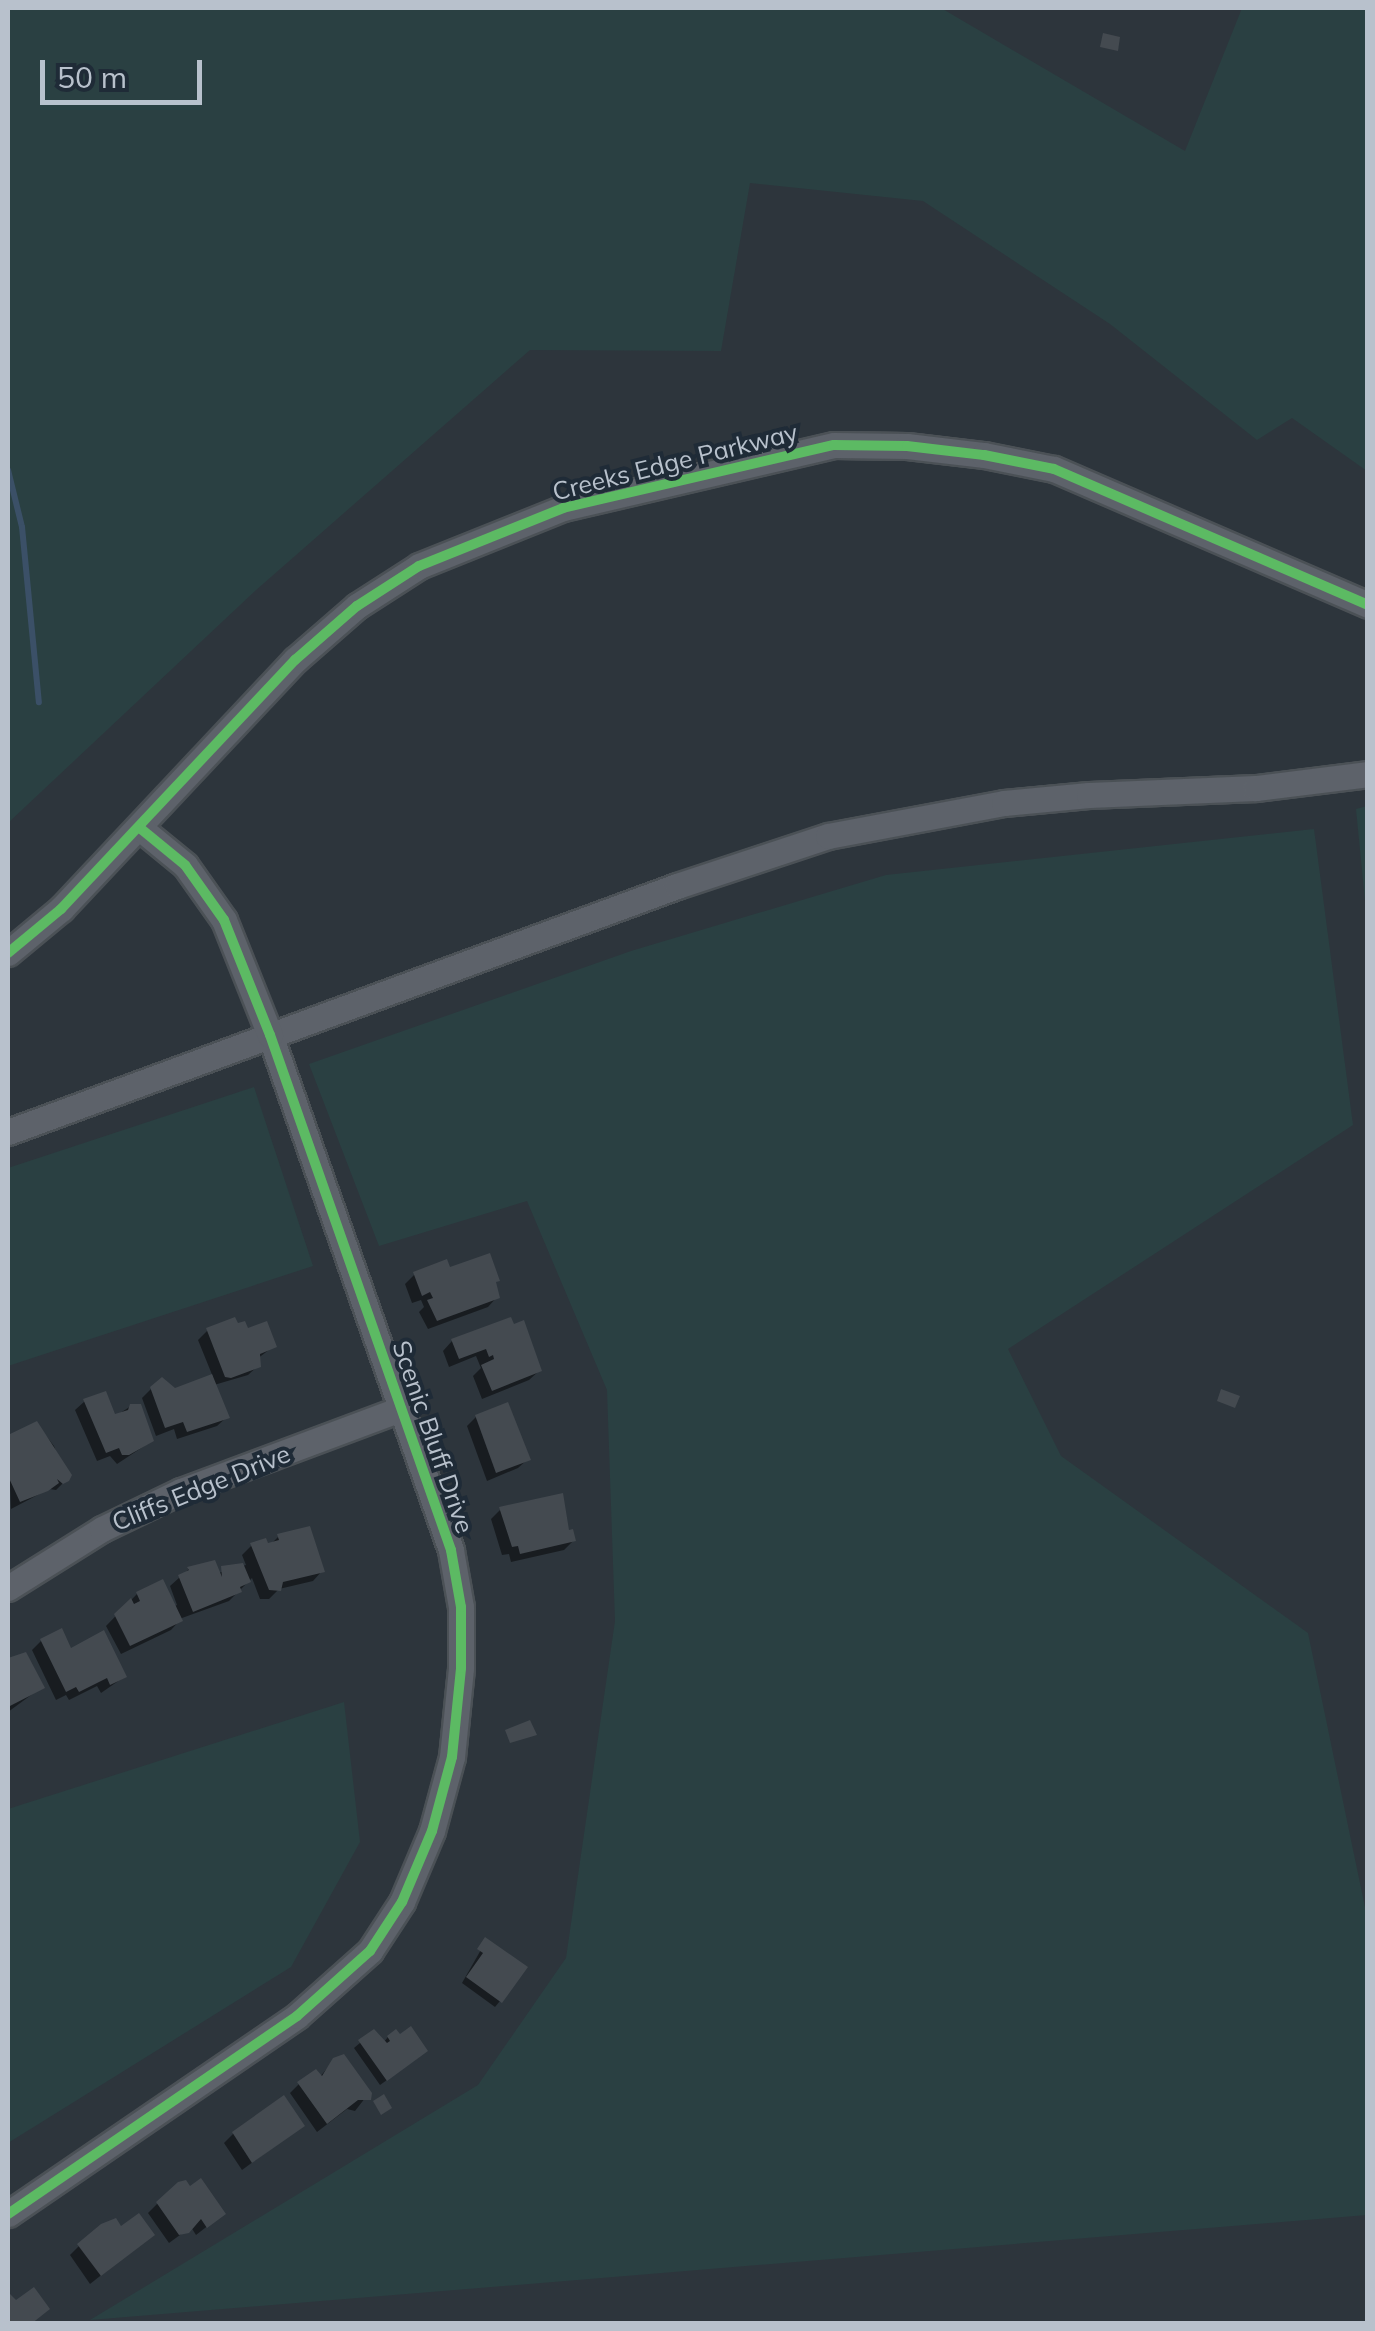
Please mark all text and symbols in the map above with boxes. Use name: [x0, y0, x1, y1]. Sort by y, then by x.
scale bar: [45, 40, 208, 102]
text: 50 m: [57, 58, 127, 96]
street label: Creeks Edge Parkway: [549, 417, 801, 507]
street label: Scenic Bluff Drive: [386, 1337, 480, 1537]
street label: Cliffs Edge Drive: [108, 1439, 294, 1537]

